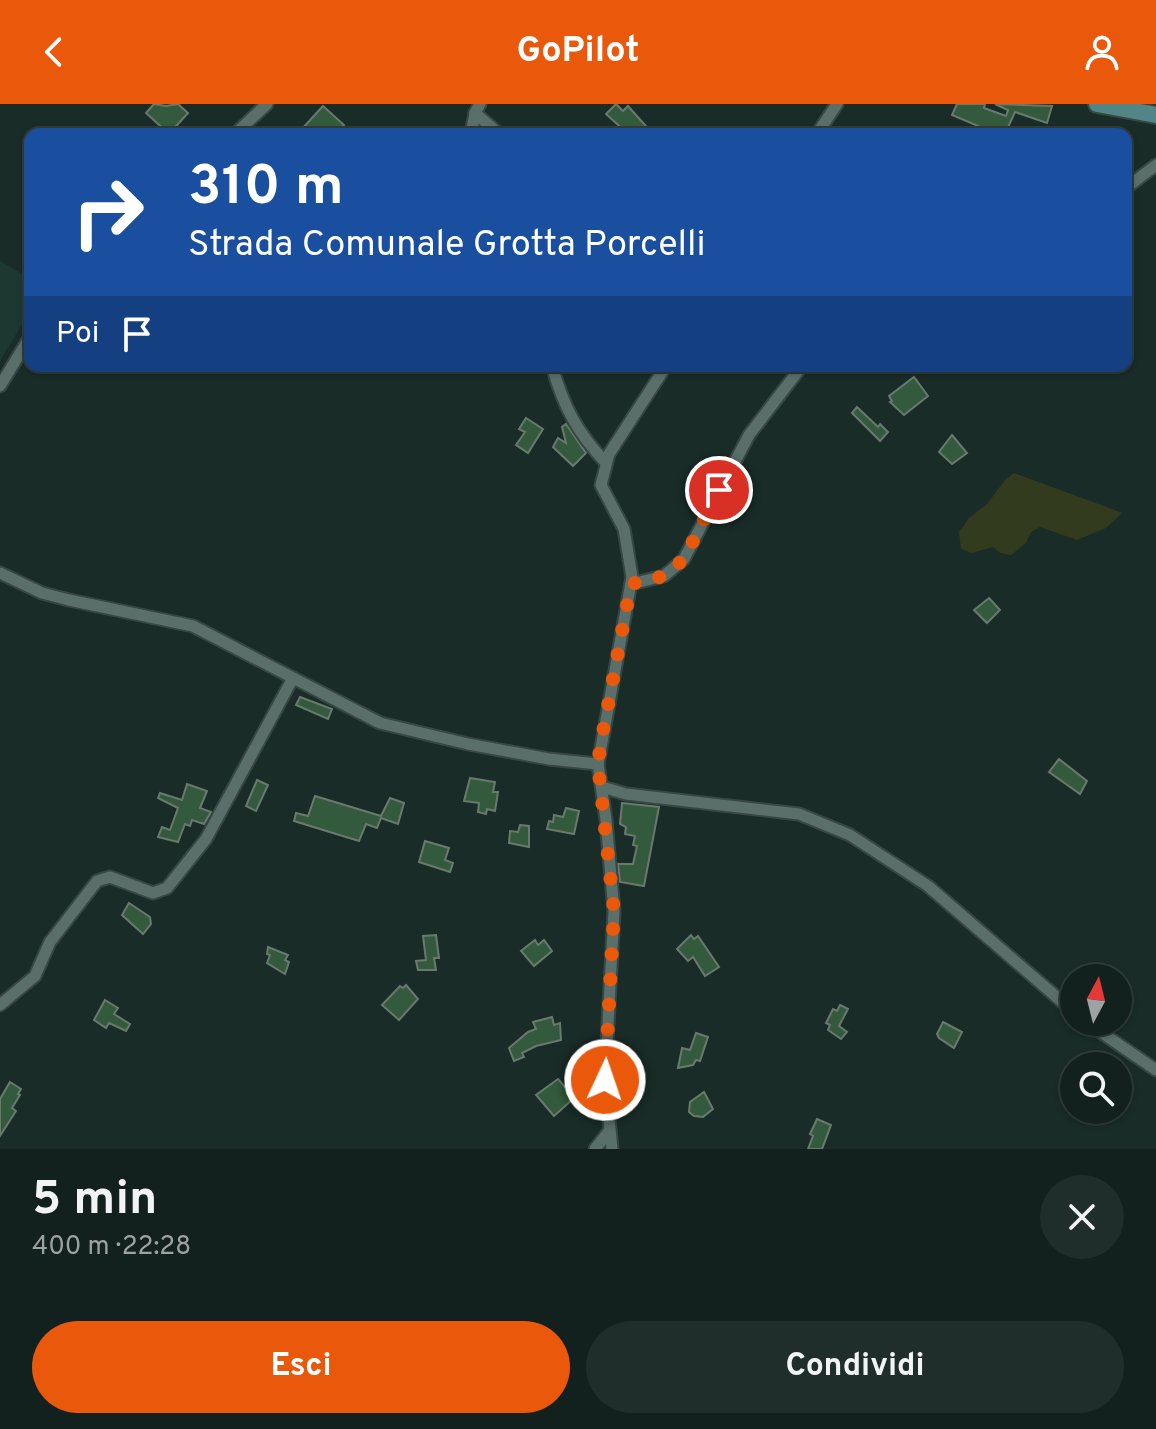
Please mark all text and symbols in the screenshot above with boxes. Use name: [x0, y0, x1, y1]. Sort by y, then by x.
text: GoPilot: [517, 29, 639, 75]
icon: back: [32, 30, 76, 74]
icon: person: [1080, 30, 1124, 74]
text: 310 m: [188, 154, 344, 224]
icon: right: [56, 160, 160, 264]
text: Strada Comunale Grotta Porcelli: [188, 223, 706, 269]
icon: arrive: [115, 312, 159, 356]
text: Poi: [56, 316, 99, 353]
pin: [685, 456, 753, 524]
icon: arrive: [697, 468, 741, 512]
north arrow: [1060, 964, 1132, 1036]
map controls: [1060, 964, 1132, 1124]
position arrow: [563, 1038, 647, 1122]
button: search: [1060, 1052, 1132, 1124]
text: 5 min: [32, 1171, 157, 1231]
button: close: [1040, 1175, 1124, 1259]
text: 400 m · 22:28: [32, 1231, 191, 1264]
button: Esci: [32, 1321, 570, 1413]
button: Condividi: [586, 1321, 1124, 1413]

